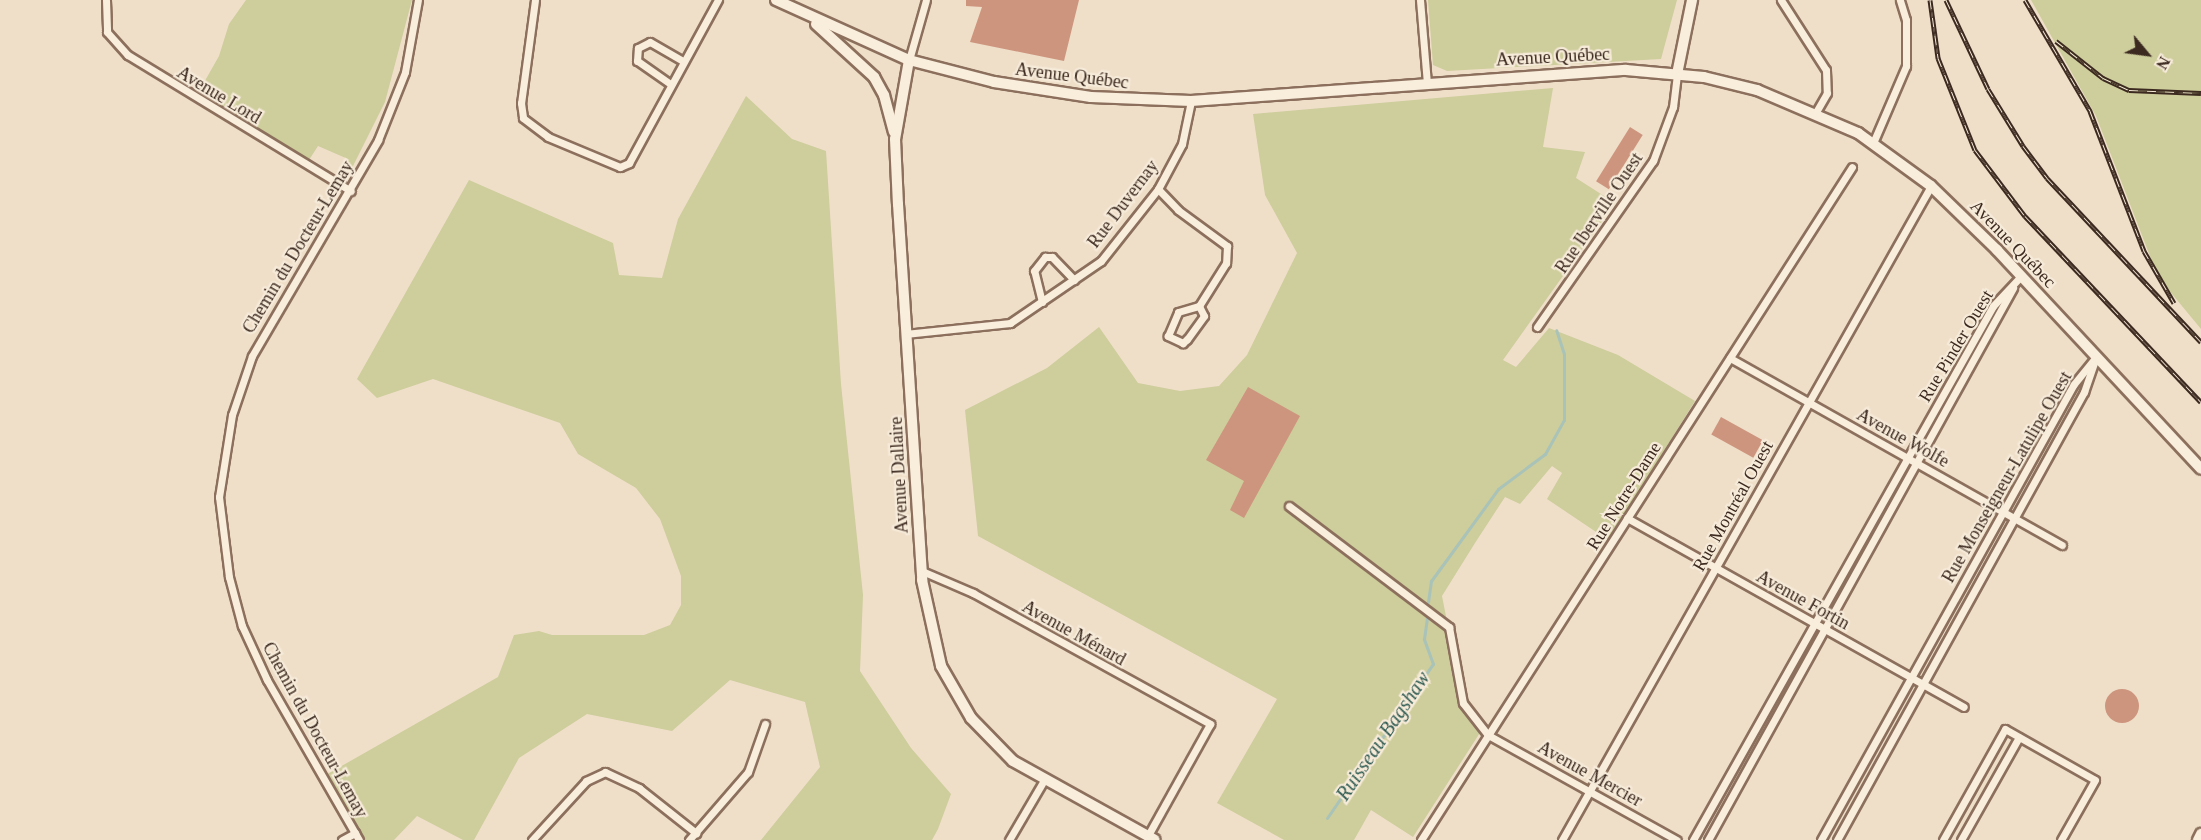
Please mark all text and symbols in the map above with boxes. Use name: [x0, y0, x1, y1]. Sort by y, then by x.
north arrow: [2117, 24, 2177, 84]
street label: Avenue Québec: [1495, 43, 1611, 71]
text: N: [2153, 54, 2173, 72]
street label: Avenue Québec: [1014, 58, 1130, 94]
street label: Avenue Lord: [173, 62, 265, 128]
street label: Rue Iberville Ouest: [1551, 149, 1647, 277]
street label: Rue Duvernay: [1083, 156, 1163, 252]
street label: Chemin du Docteur-Lemay: [238, 157, 358, 337]
street label: Avenue Québec: [1966, 195, 2060, 293]
street label: Rue Pinder Ouest: [1914, 286, 1998, 406]
street label: Rue Monseigneur-Latulipe Ouest: [1938, 367, 2076, 587]
street label: Avenue Wolfe: [1853, 404, 1953, 472]
street label: Avenue Dallaire: [885, 416, 913, 534]
street label: Rue Montréal Ouest: [1688, 437, 1778, 575]
street label: Rue Notre-Dame: [1582, 438, 1666, 554]
street label: Avenue Fortin: [1753, 566, 1853, 634]
street label: Avenue Ménard: [1018, 596, 1130, 670]
street label: Chemin du Docteur-Lemay: [258, 638, 372, 822]
water label: Ruisseau Bagshaw: [1331, 667, 1435, 805]
street label: Avenue Mercier: [1534, 736, 1646, 812]

